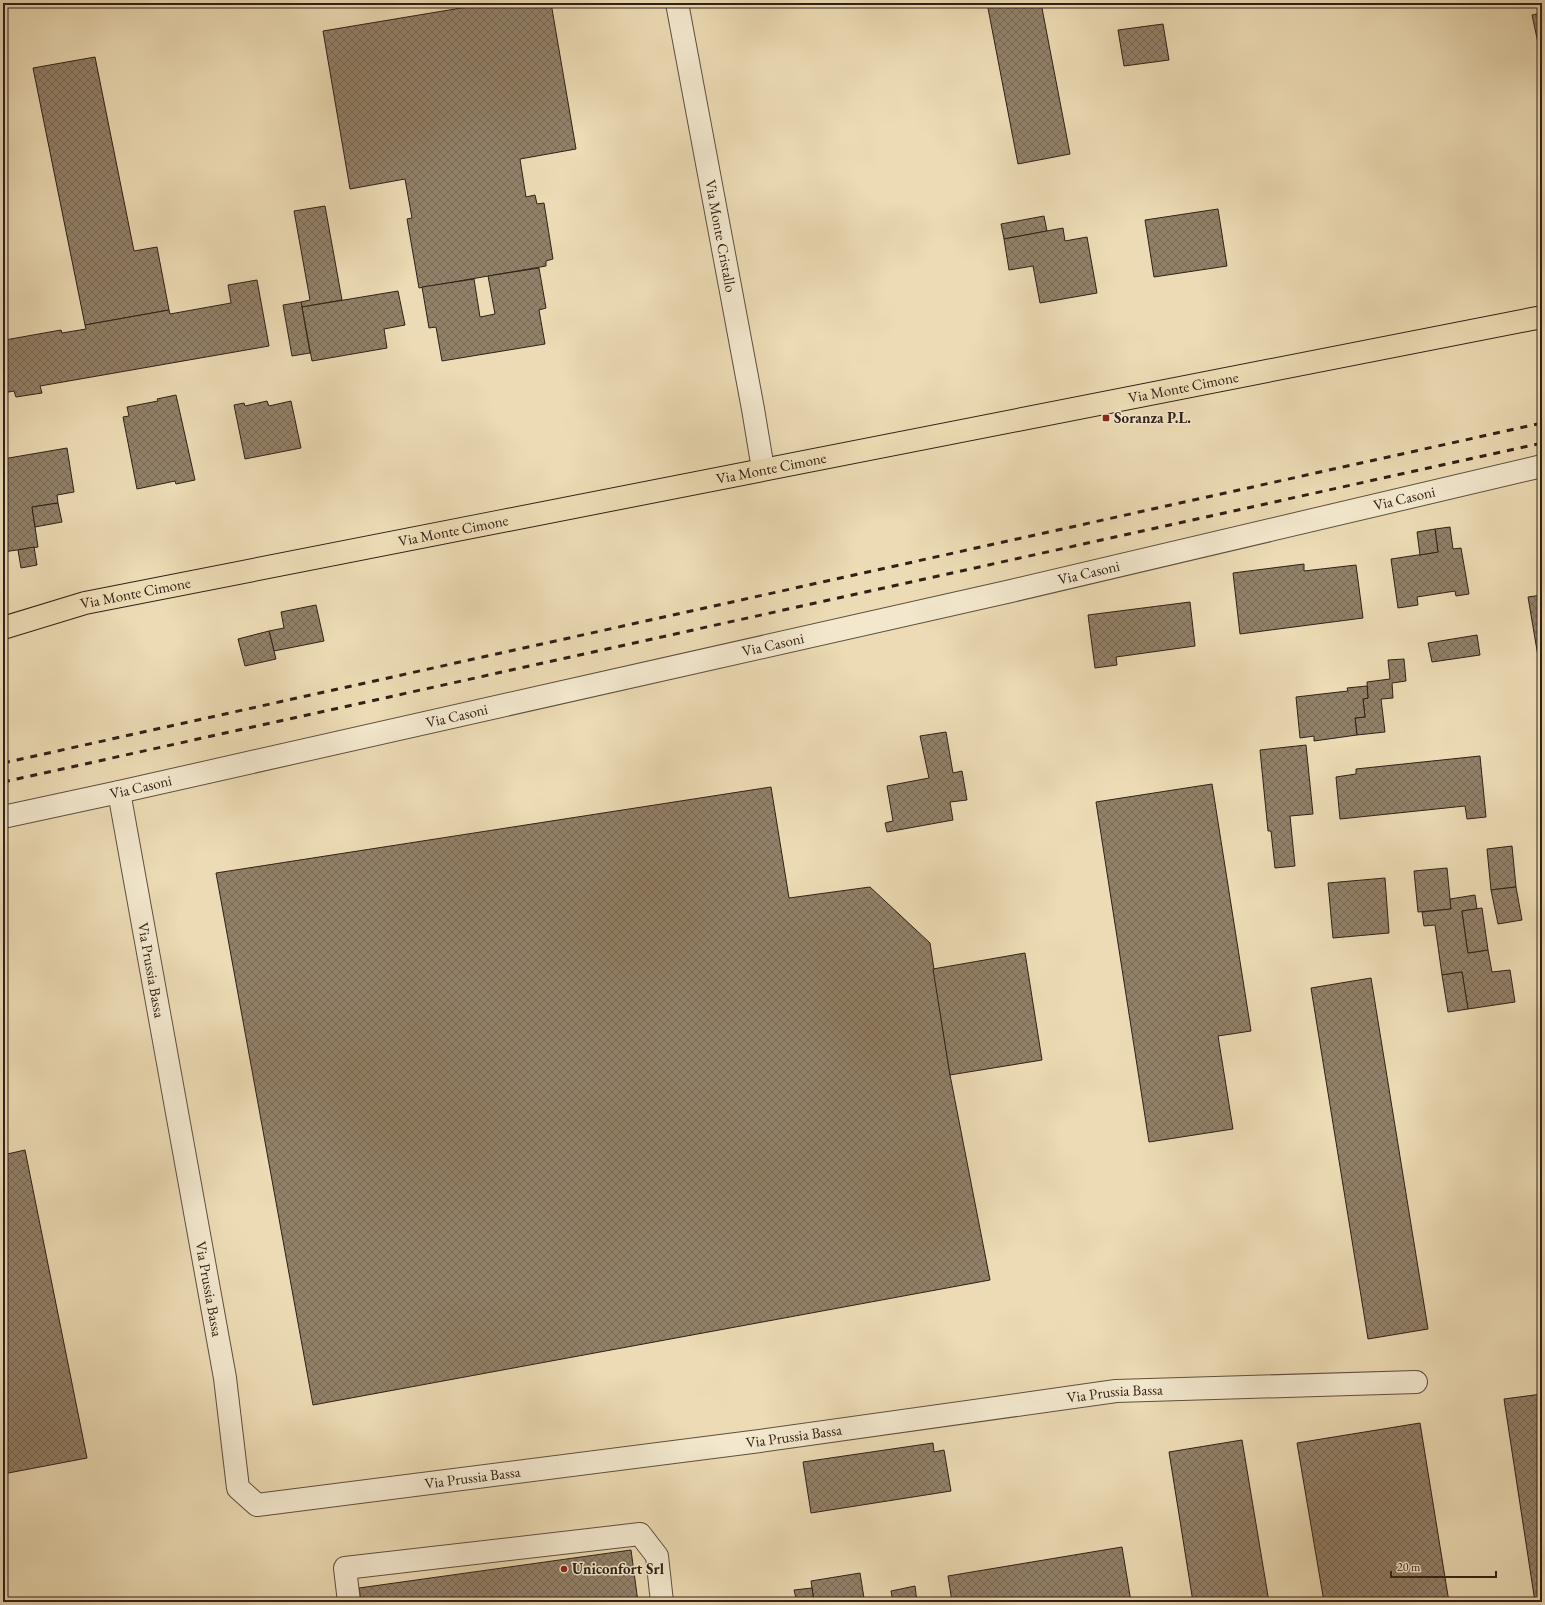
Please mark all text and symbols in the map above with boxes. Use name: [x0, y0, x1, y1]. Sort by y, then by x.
street label: Via Monte Cristallo: [701, 178, 741, 294]
street label: Via Monte Cimone: [1126, 367, 1240, 407]
place label: Soranza P.L.: [1114, 408, 1191, 427]
marker: Soranza P.L.: [1101, 413, 1111, 423]
street label: Via Monte Cimone: [714, 448, 828, 488]
street label: Via Casoni: [1371, 481, 1437, 514]
street label: Via Monte Cimone: [396, 510, 510, 550]
street label: Via Casoni: [1056, 556, 1122, 589]
street label: Via Monte Cimone: [78, 573, 192, 613]
street label: Via Casoni: [740, 628, 806, 660]
street label: Via Casoni: [424, 699, 490, 732]
street label: Via Casoni: [108, 770, 174, 803]
street label: Via Prussia Bassa: [134, 921, 170, 1019]
street label: Via Prussia Bassa: [191, 1240, 227, 1338]
street label: Via Prussia Bassa: [1065, 1380, 1163, 1407]
street label: Via Prussia Bassa: [745, 1420, 843, 1452]
street label: Via Prussia Bassa: [423, 1462, 522, 1493]
scale bar: [1391, 1553, 1496, 1579]
place label: Uniconfort Srl: [572, 1559, 665, 1578]
text: 20 m: [1397, 1559, 1421, 1575]
marker: Uniconfort Srl: [559, 1564, 569, 1574]

